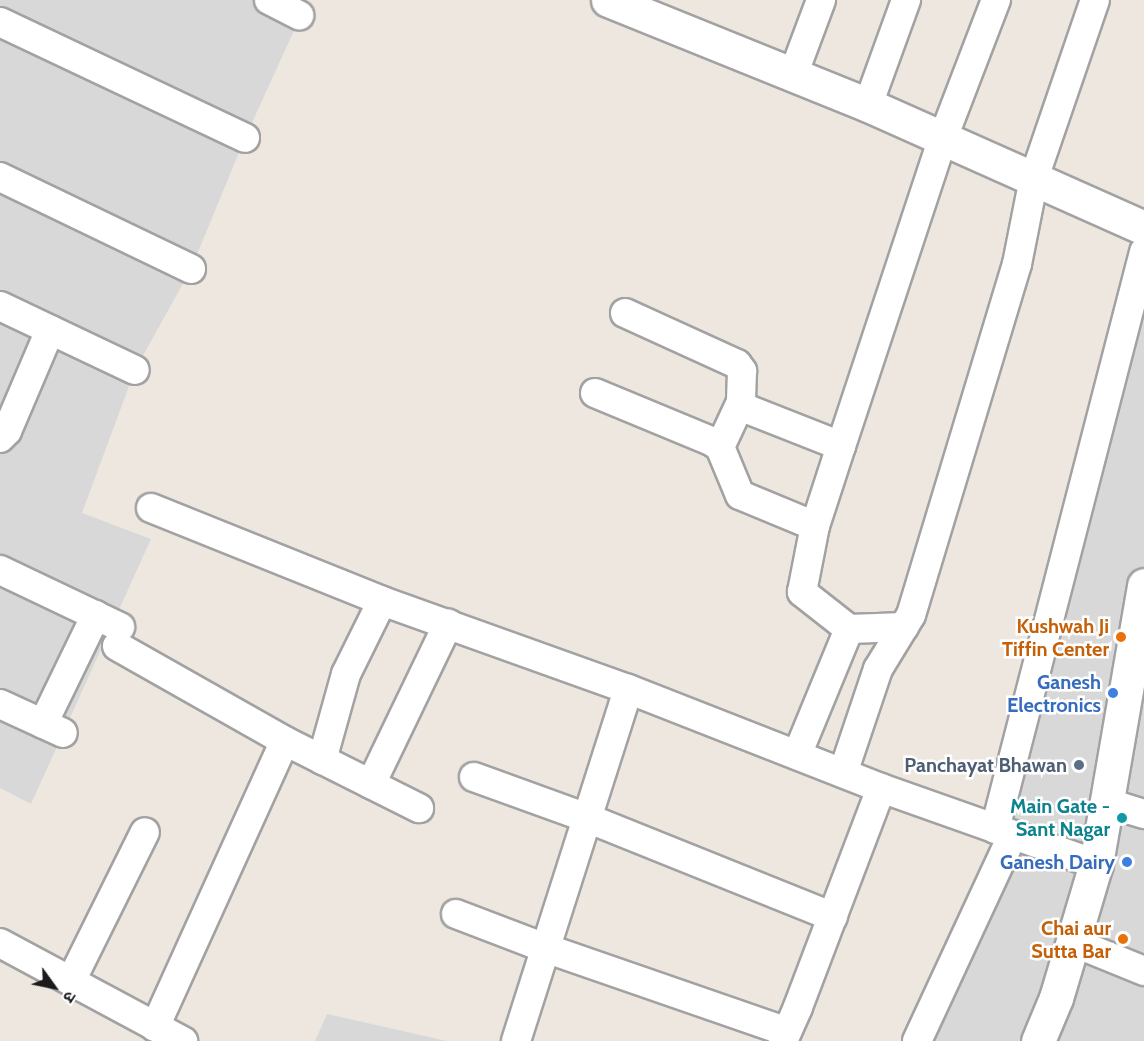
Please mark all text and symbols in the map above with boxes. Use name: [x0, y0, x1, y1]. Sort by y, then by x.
place label: Kushwah Ji Tiffin Center: [1002, 614, 1109, 661]
marker: Kushwah Ji Tiffin Center: [1114, 630, 1128, 644]
place label: Ganesh Electronics: [1007, 670, 1101, 717]
marker: Ganesh Electronics: [1106, 686, 1120, 700]
place label: Panchayat Bhawan: [904, 753, 1067, 777]
marker: Panchayat Bhawan: [1072, 758, 1086, 772]
place label: Main Gate - Sant Nagar: [1010, 795, 1110, 842]
marker: Main Gate - Sant Nagar: [1115, 811, 1129, 825]
place label: Ganesh Dairy: [1000, 850, 1115, 874]
marker: Ganesh Dairy: [1120, 855, 1134, 869]
place label: Chai aur Sutta Bar: [1031, 916, 1111, 963]
marker: Chai aur Sutta Bar: [1116, 932, 1130, 946]
north arrow: [24, 957, 84, 1017]
text: उ: [59, 988, 80, 1006]

